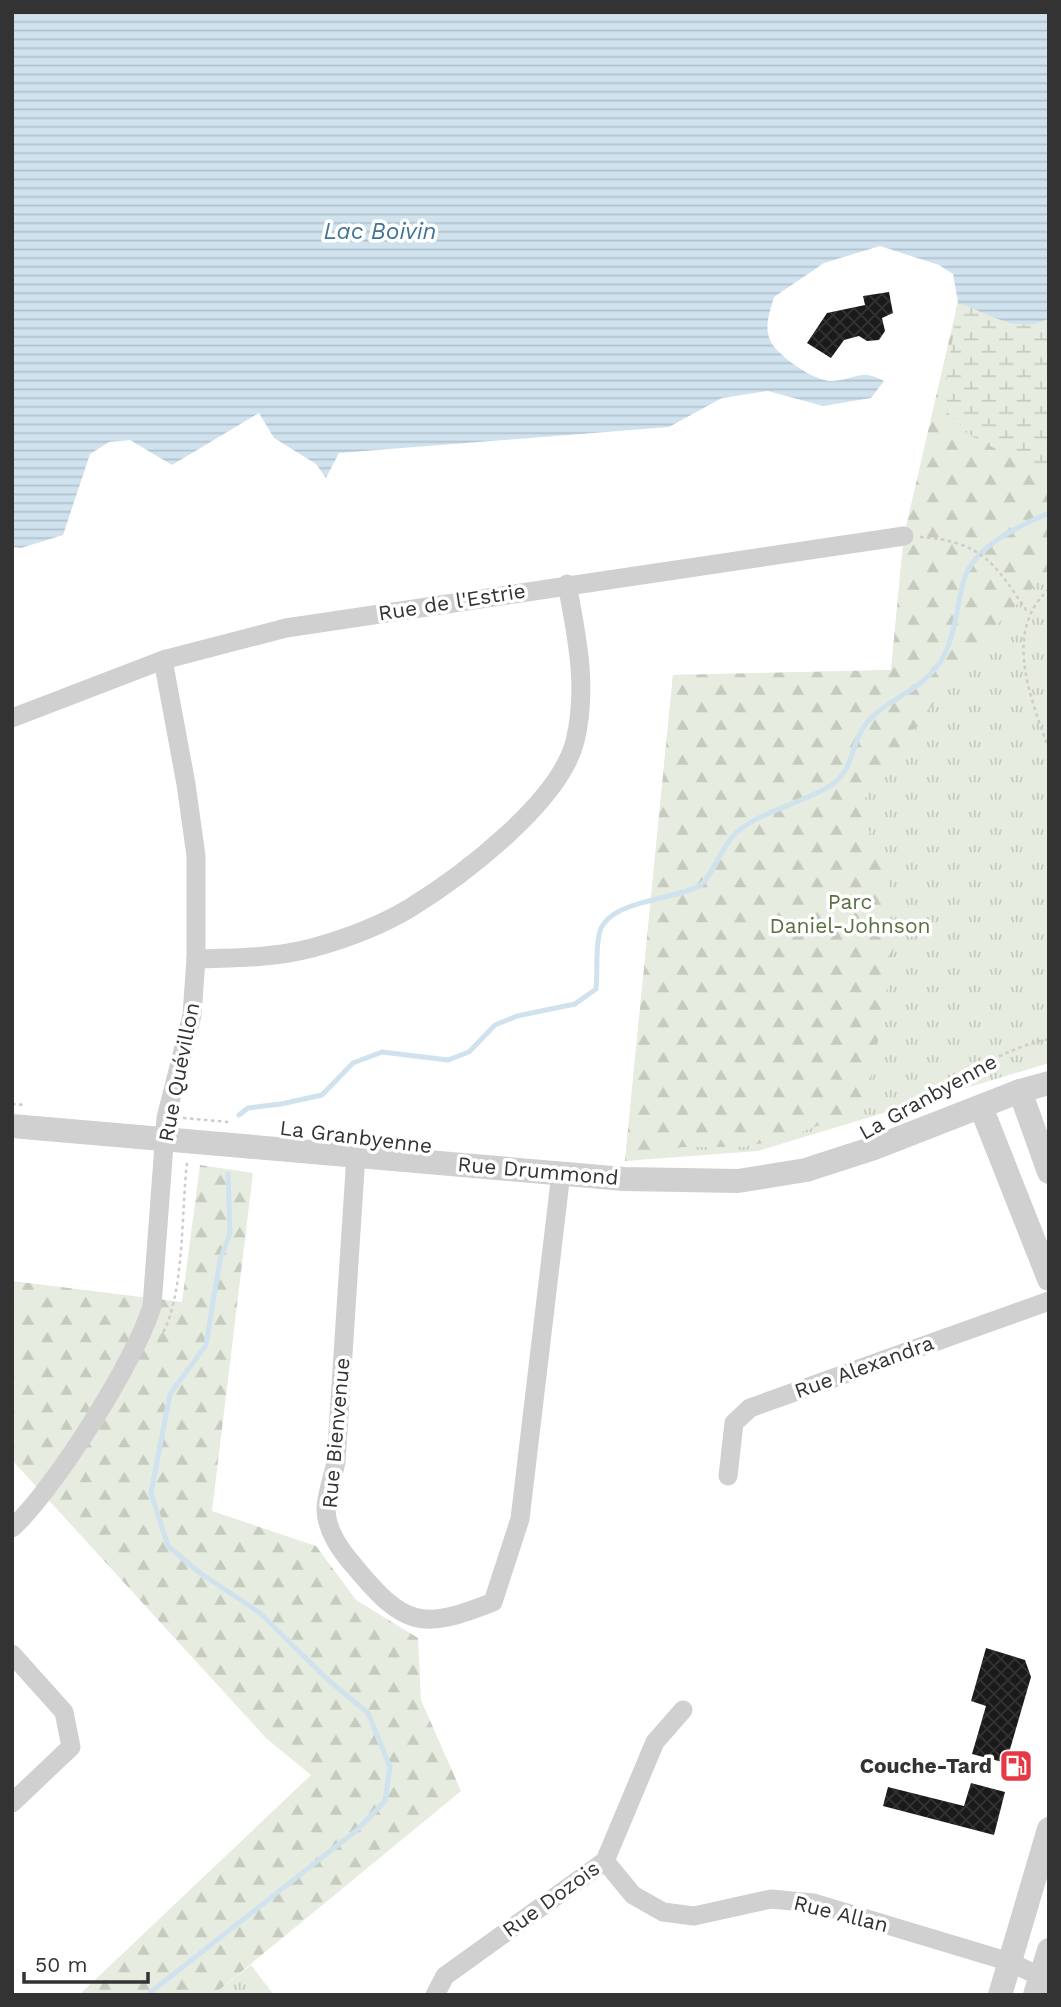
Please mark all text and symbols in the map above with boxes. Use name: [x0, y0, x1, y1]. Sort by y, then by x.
water label: Lac Boivin: [324, 218, 436, 245]
street label: Rue de l'Estrie: [376, 578, 527, 625]
park label: Parc Daniel-Johnson: [770, 889, 930, 938]
street label: Rue Quévillon: [153, 1000, 204, 1144]
street label: La Granbyenne: [855, 1048, 1001, 1145]
street label: La Granbyenne: [278, 1115, 434, 1158]
street label: Rue Drummond: [457, 1151, 619, 1190]
street label: Rue Alexandra: [791, 1330, 937, 1403]
street label: Rue Bienvenue: [316, 1357, 355, 1509]
fuel station icon: Couche-Tard: [997, 1747, 1035, 1785]
place label: Couche-Tard: [860, 1753, 992, 1778]
street label: Rue Dozois: [497, 1855, 604, 1942]
street label: Rue Allan: [791, 1890, 891, 1937]
scale bar: [24, 1940, 149, 1984]
text: 50 m: [35, 1952, 87, 1977]

